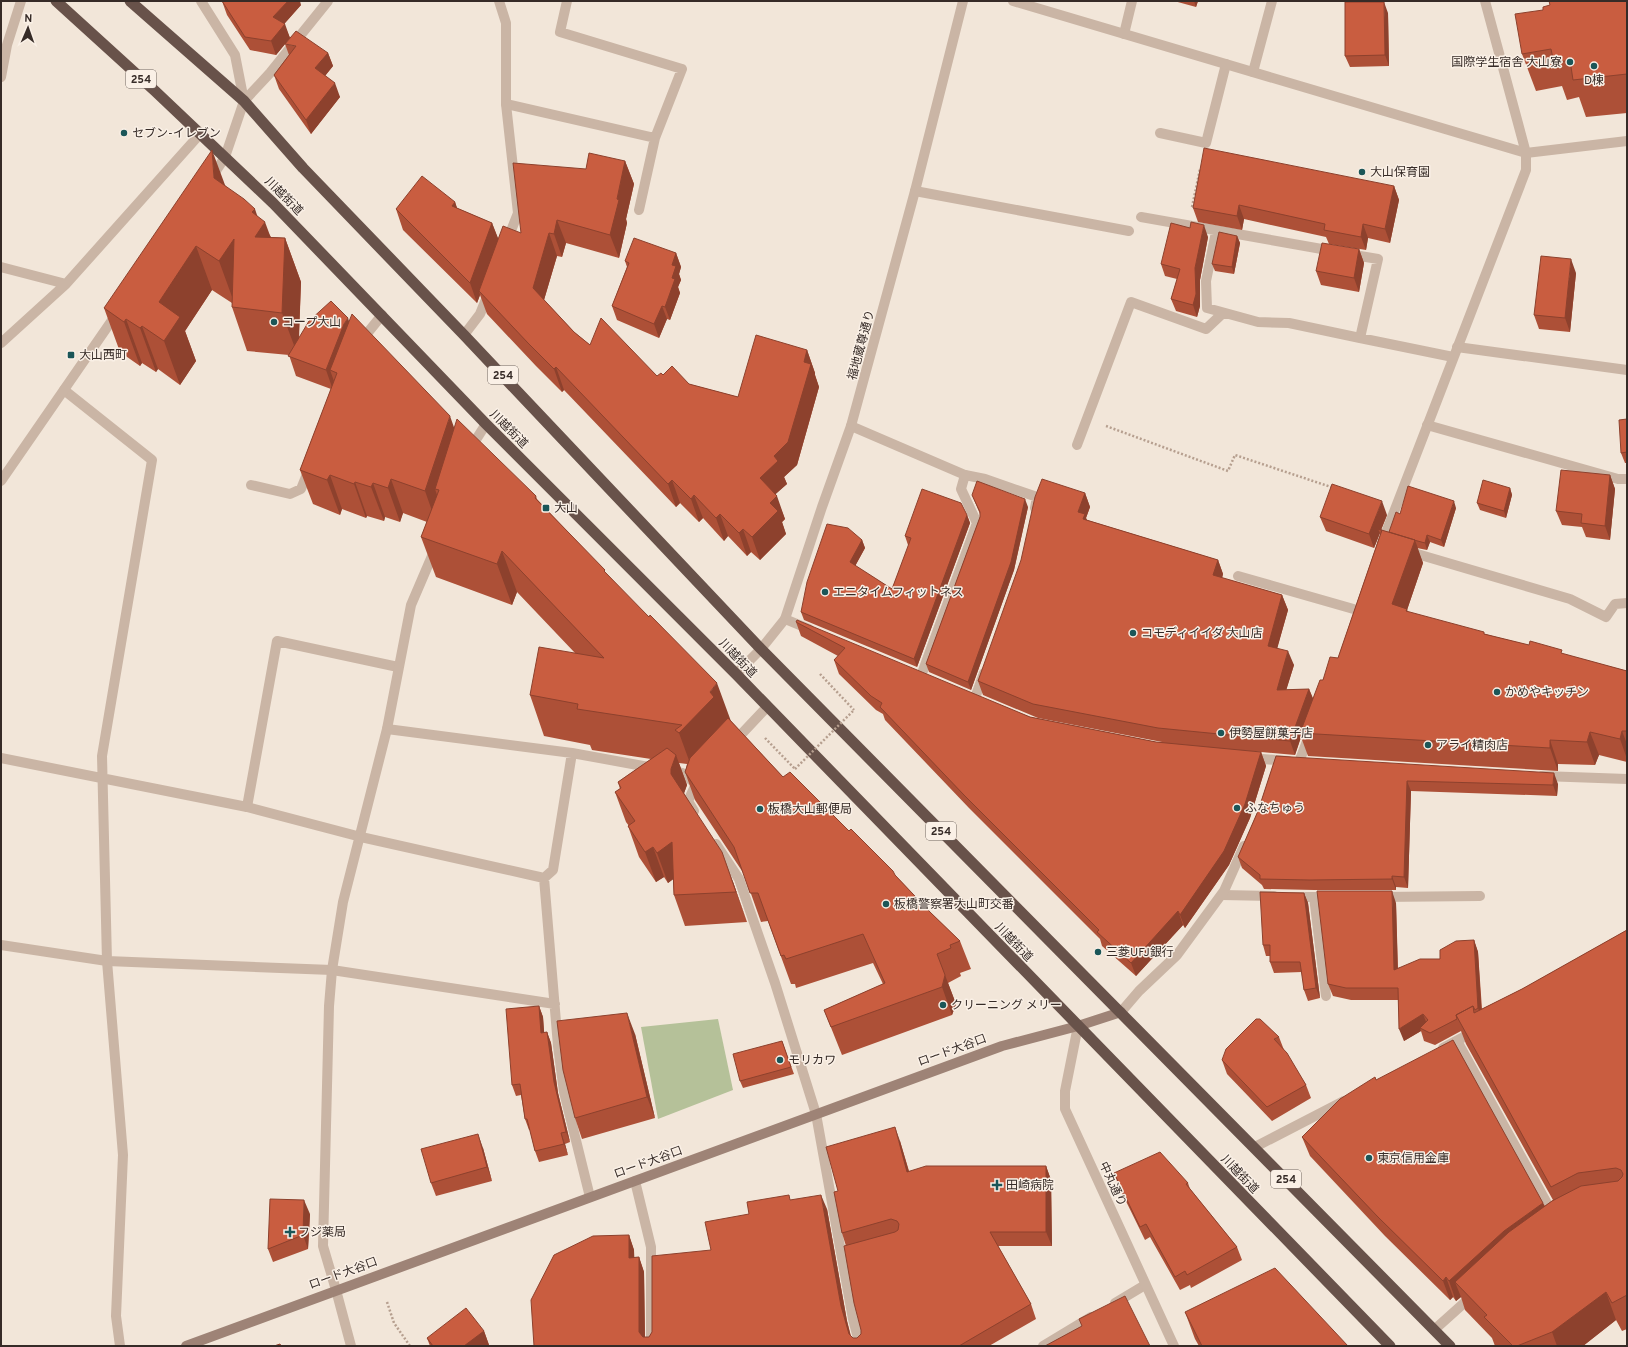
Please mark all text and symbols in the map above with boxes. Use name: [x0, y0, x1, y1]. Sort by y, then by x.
north arrow: [8, 8, 48, 48]
text: N: [24, 12, 33, 26]
place label: 国際学生宿舎 大山寮: [1451, 55, 1562, 71]
marker: 国際学生宿舎 大山寮: [1565, 57, 1575, 67]
marker: D棟: [1589, 61, 1599, 71]
road number: 254: [126, 70, 156, 88]
place label: D棟: [1584, 73, 1604, 89]
place label: セブン-イレブン: [132, 126, 221, 142]
marker: セブン-イレブン: [119, 128, 129, 138]
place label: 大山保育園: [1370, 165, 1430, 181]
marker: 大山保育園: [1357, 167, 1367, 177]
street label: 川越街道: [261, 174, 306, 219]
street label: 福地蔵尊通り: [845, 308, 879, 382]
place label: コープ大山: [282, 315, 341, 331]
marker: コープ大山: [269, 317, 279, 327]
place label: 大山西町: [79, 348, 127, 364]
marker: 大山西町: [66, 350, 76, 360]
road number: 254: [488, 366, 518, 384]
street label: 川越街道: [486, 407, 531, 452]
place label: 大山: [554, 501, 578, 517]
marker: 大山: [541, 503, 551, 513]
place label: エニタイムフィットネス: [833, 585, 964, 601]
marker: エニタイムフィットネス: [820, 587, 830, 597]
place label: コモディイイダ 大山店: [1141, 626, 1263, 642]
marker: コモディイイダ 大山店: [1128, 628, 1138, 638]
street label: 川越街道: [715, 636, 760, 682]
place label: かめやキッチン: [1505, 685, 1589, 701]
marker: かめやキッチン: [1492, 687, 1502, 697]
place label: 伊勢屋餅菓子店: [1229, 726, 1313, 742]
marker: 伊勢屋餅菓子店: [1216, 728, 1226, 738]
place label: アライ精肉店: [1436, 738, 1508, 754]
marker: アライ精肉店: [1423, 740, 1433, 750]
place label: ふなちゅう: [1245, 801, 1305, 817]
place label: 板橋大山郵便局: [768, 802, 852, 818]
marker: ふなちゅう: [1232, 803, 1242, 813]
marker: 板橋大山郵便局: [755, 804, 765, 814]
road number: 254: [926, 822, 956, 840]
place label: 板橋警察署大山町交番: [894, 897, 1014, 913]
marker: 板橋警察署大山町交番: [881, 899, 891, 909]
street label: 川越街道: [991, 920, 1036, 966]
place label: 三菱UFJ銀行: [1106, 945, 1174, 961]
marker: 三菱UFJ銀行: [1093, 947, 1103, 957]
place label: クリーニング メリー: [951, 998, 1062, 1014]
marker: クリーニング メリー: [938, 1000, 948, 1010]
street label: ロード大谷口: [916, 1031, 989, 1071]
place label: モリカワ: [788, 1053, 836, 1069]
marker: モリカワ: [775, 1055, 785, 1065]
street label: ロード大谷口: [612, 1143, 685, 1183]
place label: 東京信用金庫: [1377, 1151, 1449, 1167]
street label: 川越街道: [1217, 1152, 1262, 1198]
marker: 東京信用金庫: [1364, 1153, 1374, 1163]
street label: 中丸通り: [1095, 1159, 1129, 1210]
road number: 254: [1271, 1170, 1301, 1188]
place label: 田崎病院: [1006, 1178, 1054, 1194]
marker: 田崎病院: [991, 1179, 1003, 1191]
place label: フジ薬局: [298, 1225, 346, 1241]
marker: フジ薬局: [285, 1227, 295, 1237]
street label: ロード大谷口: [307, 1254, 380, 1294]

